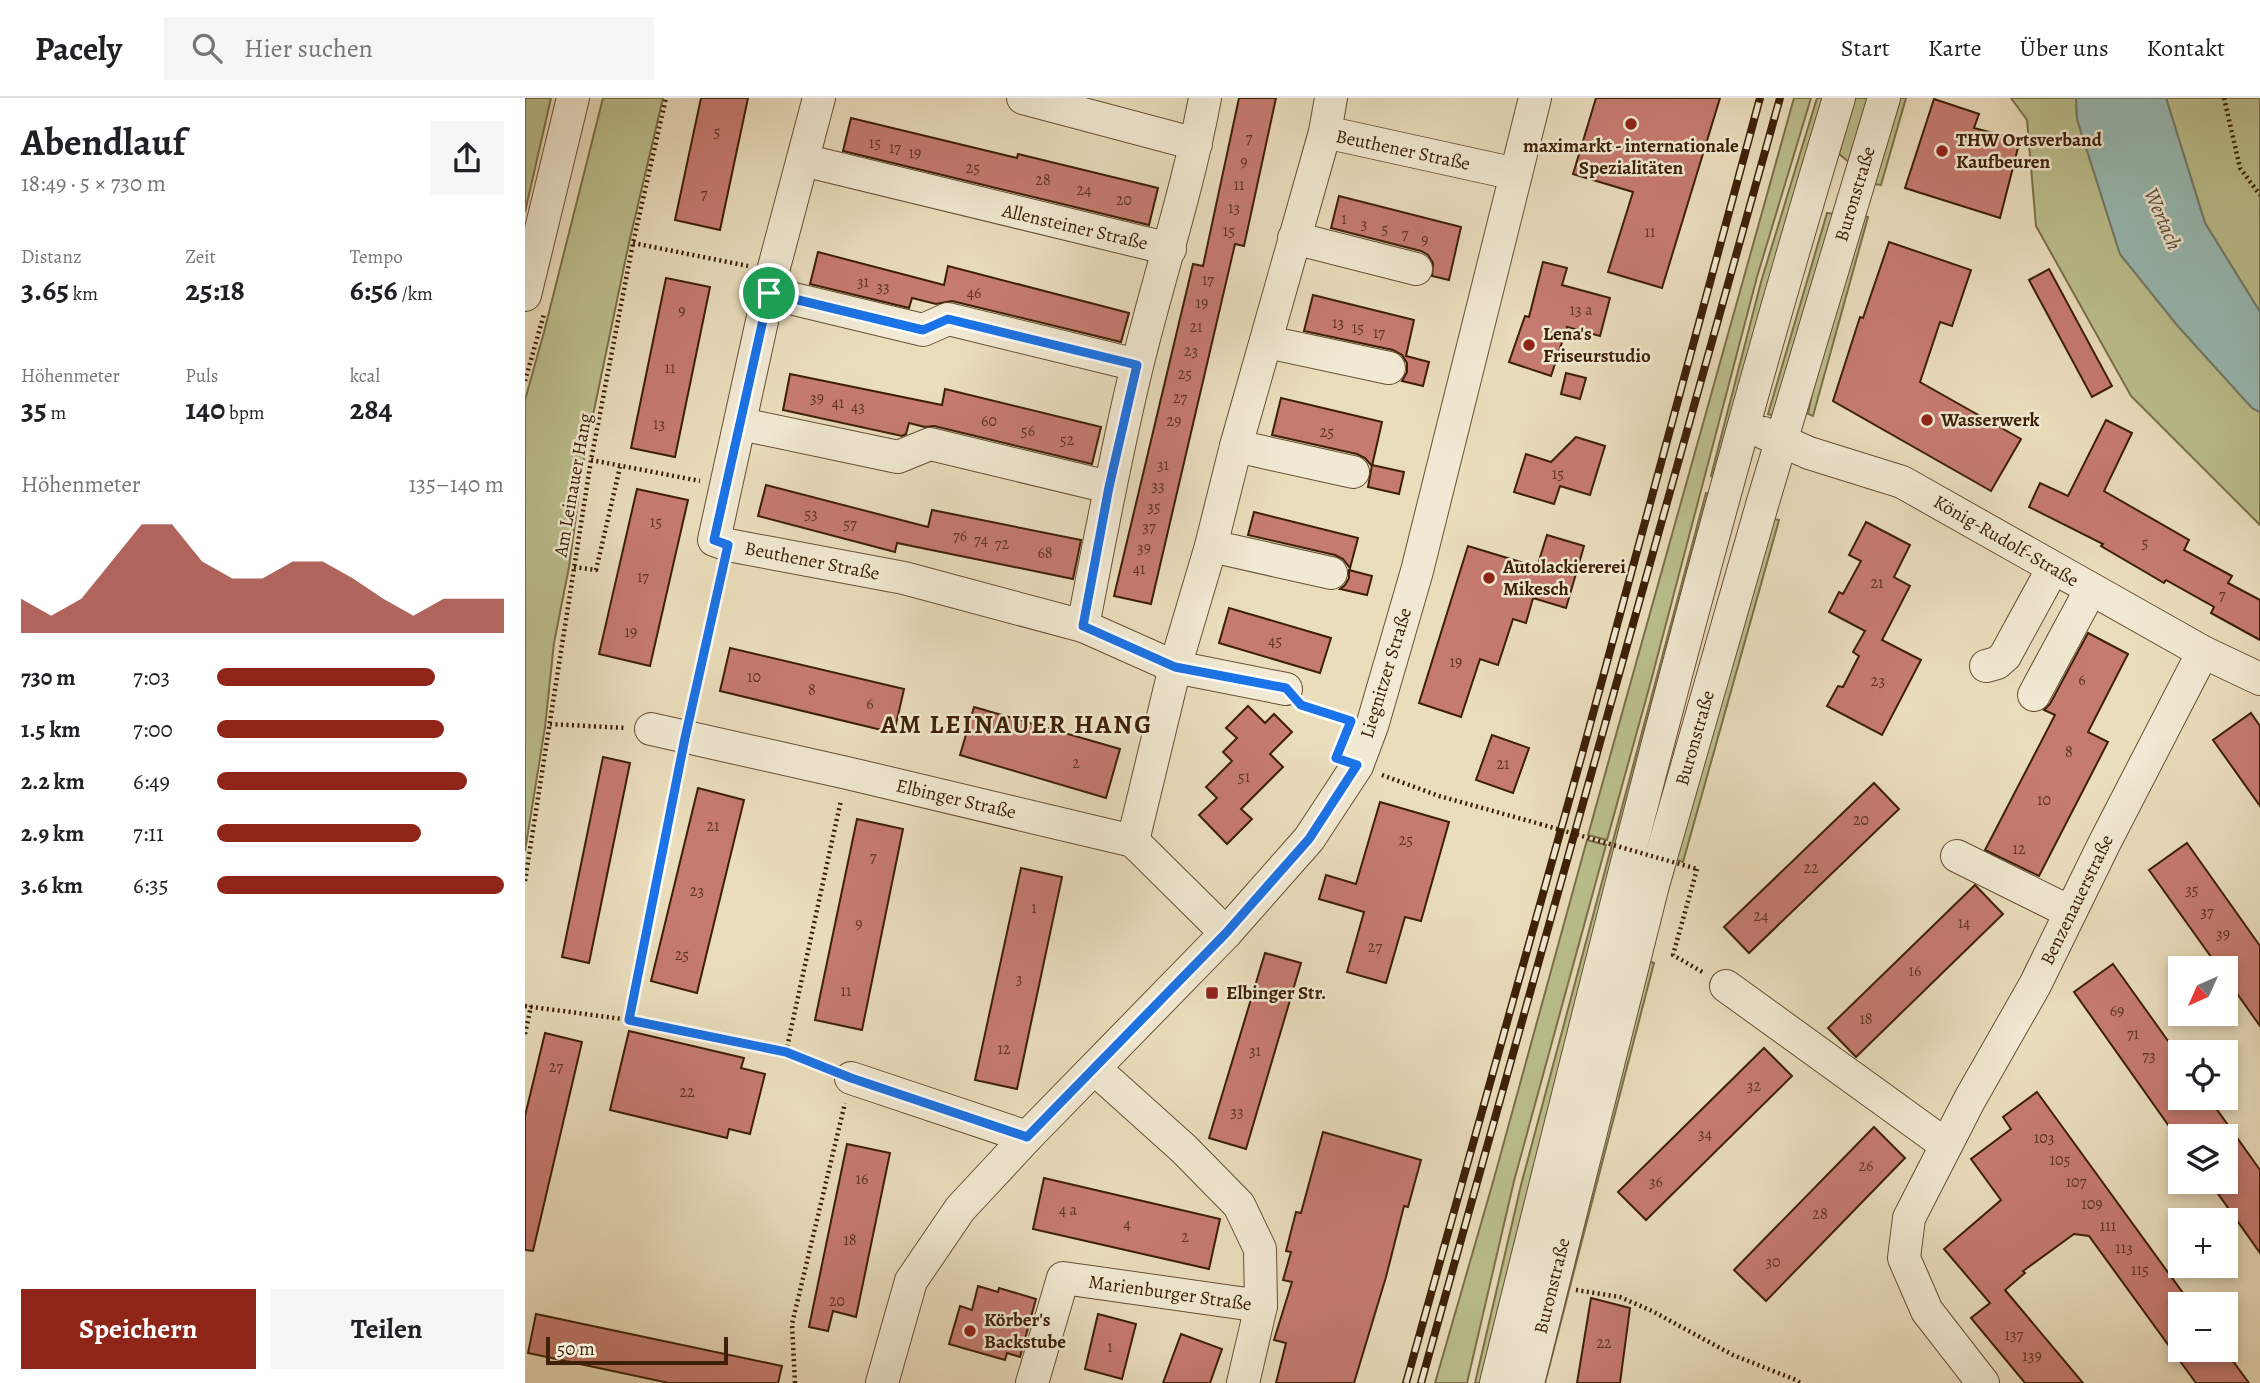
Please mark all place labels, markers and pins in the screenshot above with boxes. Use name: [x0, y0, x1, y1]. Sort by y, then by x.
marker: maximarkt - internationale Spezialitäten: [1623, 116, 1639, 132]
place label: THW Ortsverband Kaufbeuren: [1956, 127, 2103, 175]
place label: maximarkt - internationale Spezialitäten: [1523, 133, 1739, 181]
marker: THW Ortsverband Kaufbeuren: [1934, 143, 1950, 159]
pin: [739, 263, 799, 323]
place label: Lena's Friseurstudio: [1543, 321, 1651, 369]
marker: Lena's Friseurstudio: [1521, 337, 1537, 353]
place label: Wasserwerk: [1940, 407, 2040, 433]
marker: Wasserwerk: [1919, 412, 1935, 428]
place label: Autolackiererei Mikesch: [1502, 554, 1626, 602]
marker: Autolackiererei Mikesch: [1481, 570, 1497, 586]
place label: Elbinger Str.: [1226, 980, 1326, 1006]
marker: Elbinger Str.: [1204, 985, 1220, 1001]
place label: Körber's Backstube: [984, 1307, 1066, 1355]
marker: Körber's Backstube: [962, 1323, 978, 1339]

